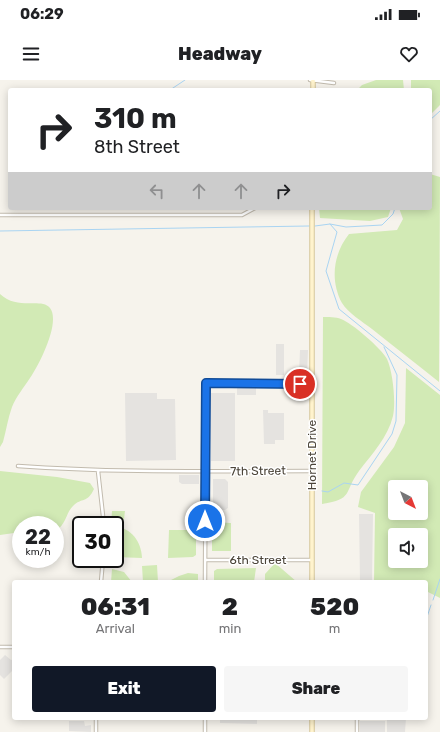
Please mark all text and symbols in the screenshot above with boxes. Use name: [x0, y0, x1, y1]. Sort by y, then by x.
text: 06:29: [20, 5, 64, 23]
icon: menu: [20, 43, 42, 65]
text: Headway: [178, 43, 262, 65]
icon: heart: [398, 43, 420, 65]
text: 310 m: [94, 102, 177, 135]
icon: right: [28, 104, 80, 156]
text: 8th Street: [94, 136, 180, 158]
icon: left: [146, 180, 168, 202]
icon: ahead: [188, 180, 210, 202]
icon: ahead: [230, 180, 252, 202]
icon: right: [272, 180, 294, 202]
pin: [283, 367, 317, 401]
icon: arrive: [289, 373, 311, 395]
street label: Hornet Drive: [305, 419, 319, 490]
street label: 7th Street: [230, 464, 286, 478]
north arrow: [388, 480, 428, 520]
map controls: [388, 480, 428, 568]
position arrow: [184, 500, 226, 542]
speed limit sign: 30: [72, 516, 124, 568]
text: 22: [25, 525, 51, 549]
button: sound: [388, 528, 428, 568]
text: km/h: [26, 546, 50, 558]
street label: 6th Street: [230, 553, 287, 567]
text: 06:31: [81, 593, 150, 621]
text: 2: [222, 593, 238, 621]
text: 520: [310, 593, 359, 621]
text: Arrival: [96, 621, 135, 636]
text: min: [219, 621, 241, 636]
text: m: [329, 621, 340, 636]
button: Exit: [32, 666, 216, 712]
button: Share: [224, 666, 408, 712]

